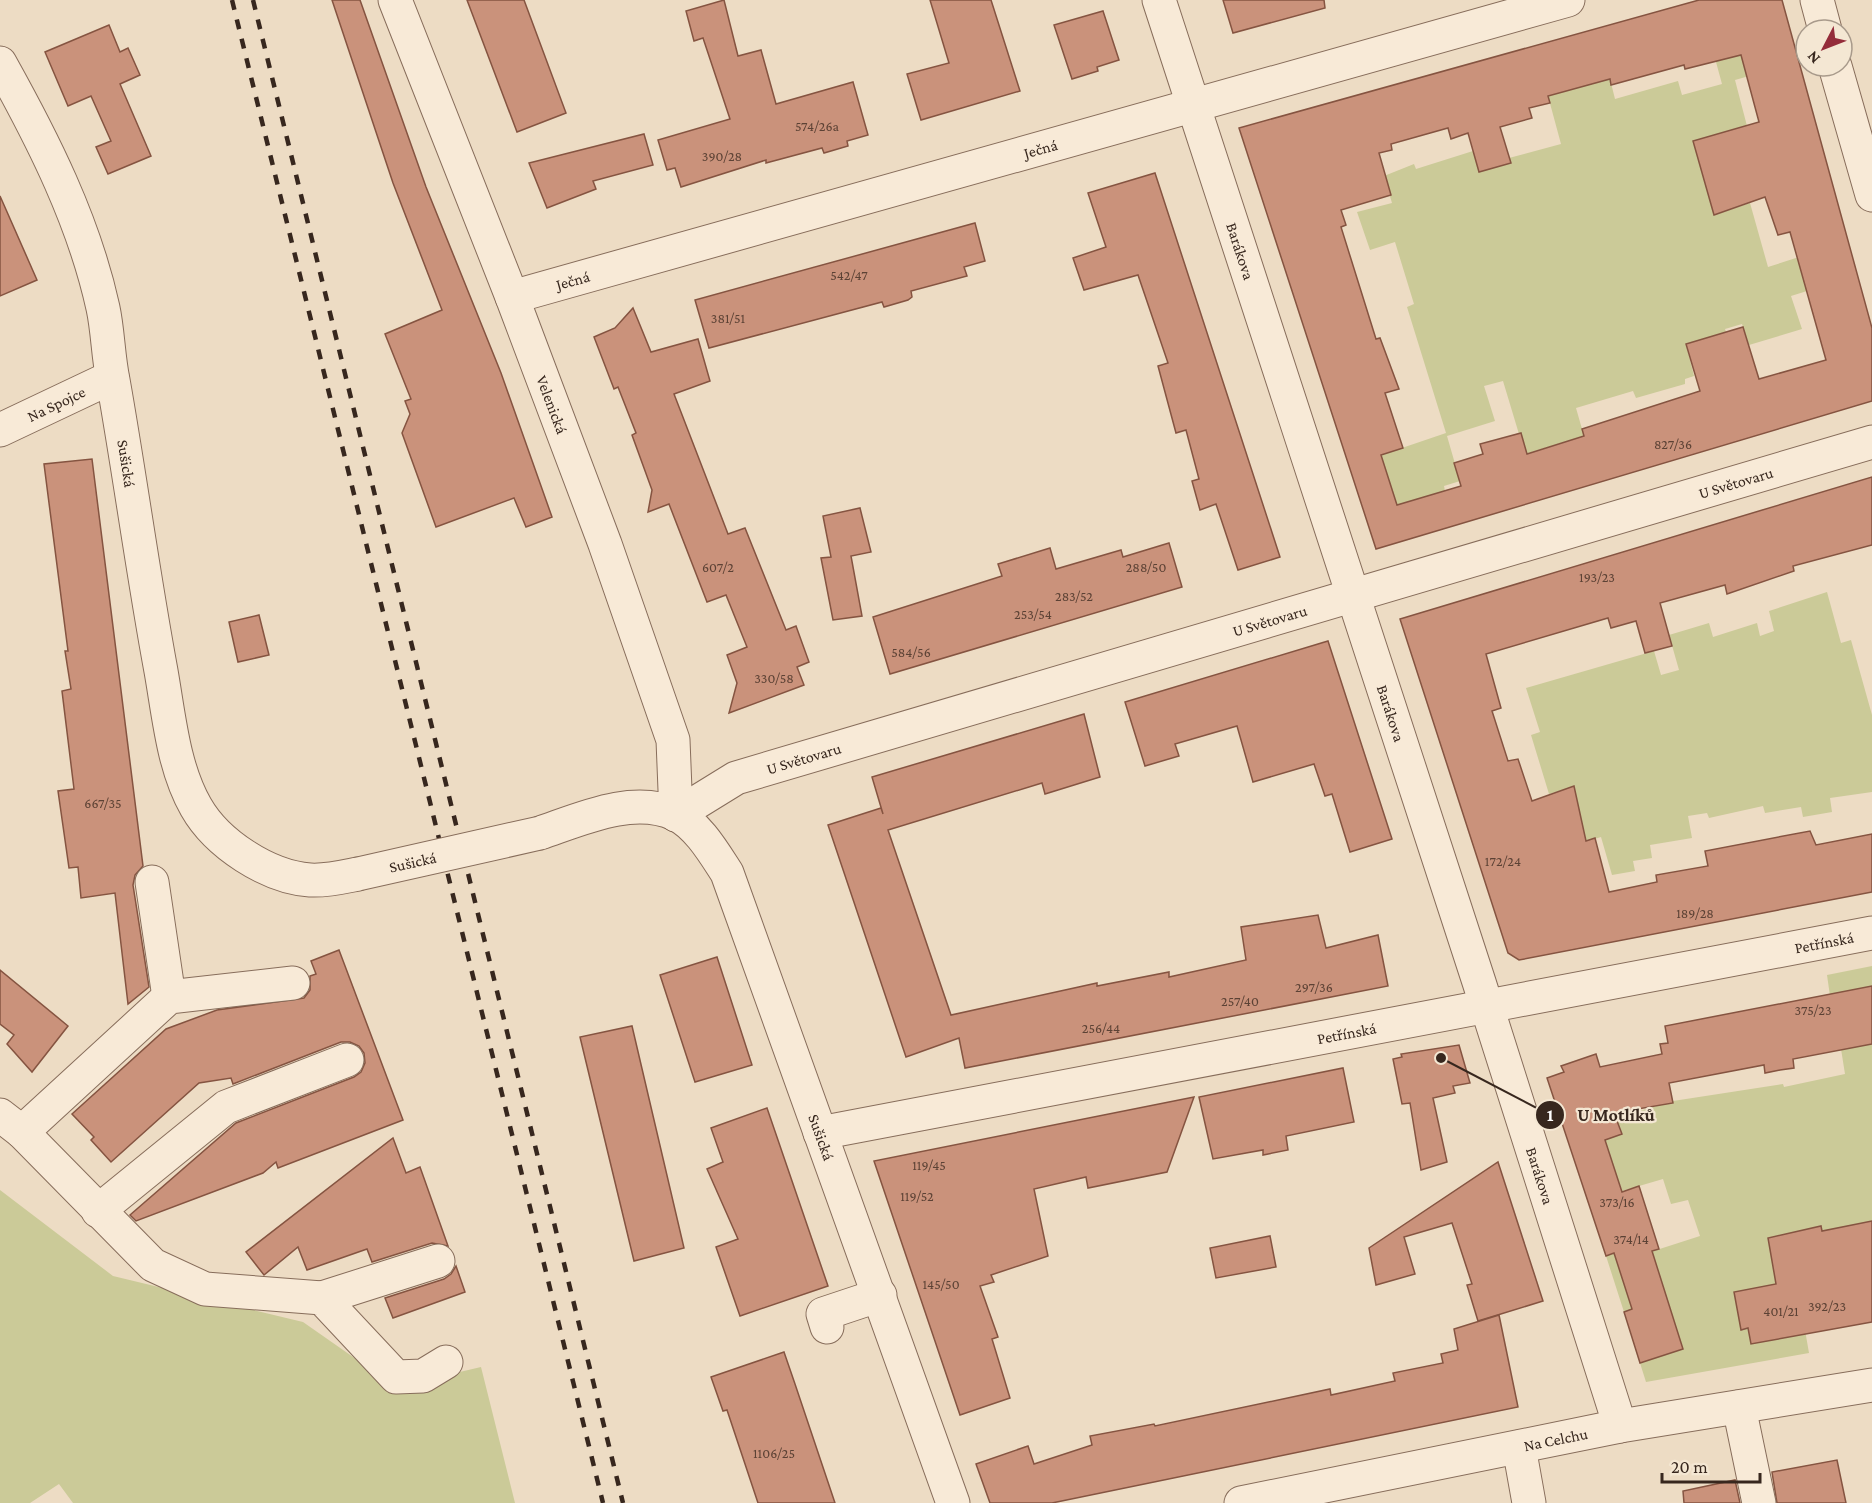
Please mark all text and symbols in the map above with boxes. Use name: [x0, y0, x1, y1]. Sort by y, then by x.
north arrow: [1794, 18, 1854, 78]
text: N: [1803, 48, 1823, 67]
house number: 574/26a: [795, 118, 840, 134]
street label: Ječná: [1020, 136, 1060, 163]
house number: 390/28: [702, 148, 742, 164]
street label: Barákova: [1223, 220, 1258, 282]
street label: Ječná: [552, 267, 592, 295]
house number: 542/47: [830, 267, 868, 283]
house number: 381/51: [711, 310, 746, 326]
street label: Velenická: [533, 373, 571, 437]
street label: Na Spojce: [25, 383, 88, 425]
house number: 827/36: [1654, 436, 1692, 452]
street label: Sušická: [114, 438, 139, 489]
street label: U Světovaru: [1697, 464, 1776, 502]
house number: 607/2: [702, 559, 734, 575]
house number: 288/50: [1126, 559, 1166, 575]
house number: 193/23: [1579, 569, 1615, 585]
house number: 283/52: [1055, 588, 1093, 604]
street label: U Světovaru: [1231, 601, 1310, 640]
house number: 253/54: [1014, 606, 1052, 622]
house number: 584/56: [891, 644, 931, 660]
house number: 330/58: [754, 670, 794, 686]
street label: Barákova: [1374, 683, 1408, 745]
street label: U Světovaru: [764, 739, 844, 778]
house number: 667/35: [84, 795, 122, 811]
street label: Sušická: [387, 848, 439, 876]
house number: 172/24: [1485, 853, 1521, 869]
house number: 189/28: [1676, 905, 1714, 921]
street label: Petřínská: [1793, 929, 1856, 957]
house number: 297/36: [1295, 979, 1333, 995]
house number: 257/40: [1221, 993, 1259, 1009]
house number: 375/23: [1794, 1002, 1832, 1018]
street label: Petřínská: [1316, 1019, 1378, 1047]
house number: 256/44: [1082, 1020, 1120, 1036]
callout: U Motlíků: [1535, 1097, 1667, 1133]
text: 1: [1547, 1105, 1554, 1125]
text: U Motlíků: [1577, 1105, 1656, 1125]
street label: Sušická: [805, 1112, 838, 1163]
street label: Barákova: [1523, 1145, 1557, 1207]
house number: 119/45: [912, 1157, 946, 1173]
house number: 119/52: [900, 1188, 934, 1204]
house number: 373/16: [1599, 1194, 1635, 1210]
house number: 374/14: [1613, 1231, 1649, 1247]
house number: 145/50: [922, 1276, 960, 1292]
house number: 392/23: [1808, 1298, 1846, 1314]
house number: 401/21: [1763, 1303, 1799, 1319]
street label: Na Celchu: [1522, 1425, 1590, 1454]
house number: 1106/25: [753, 1445, 795, 1461]
scale bar: [1662, 1446, 1760, 1484]
text: 20 m: [1671, 1457, 1708, 1477]

